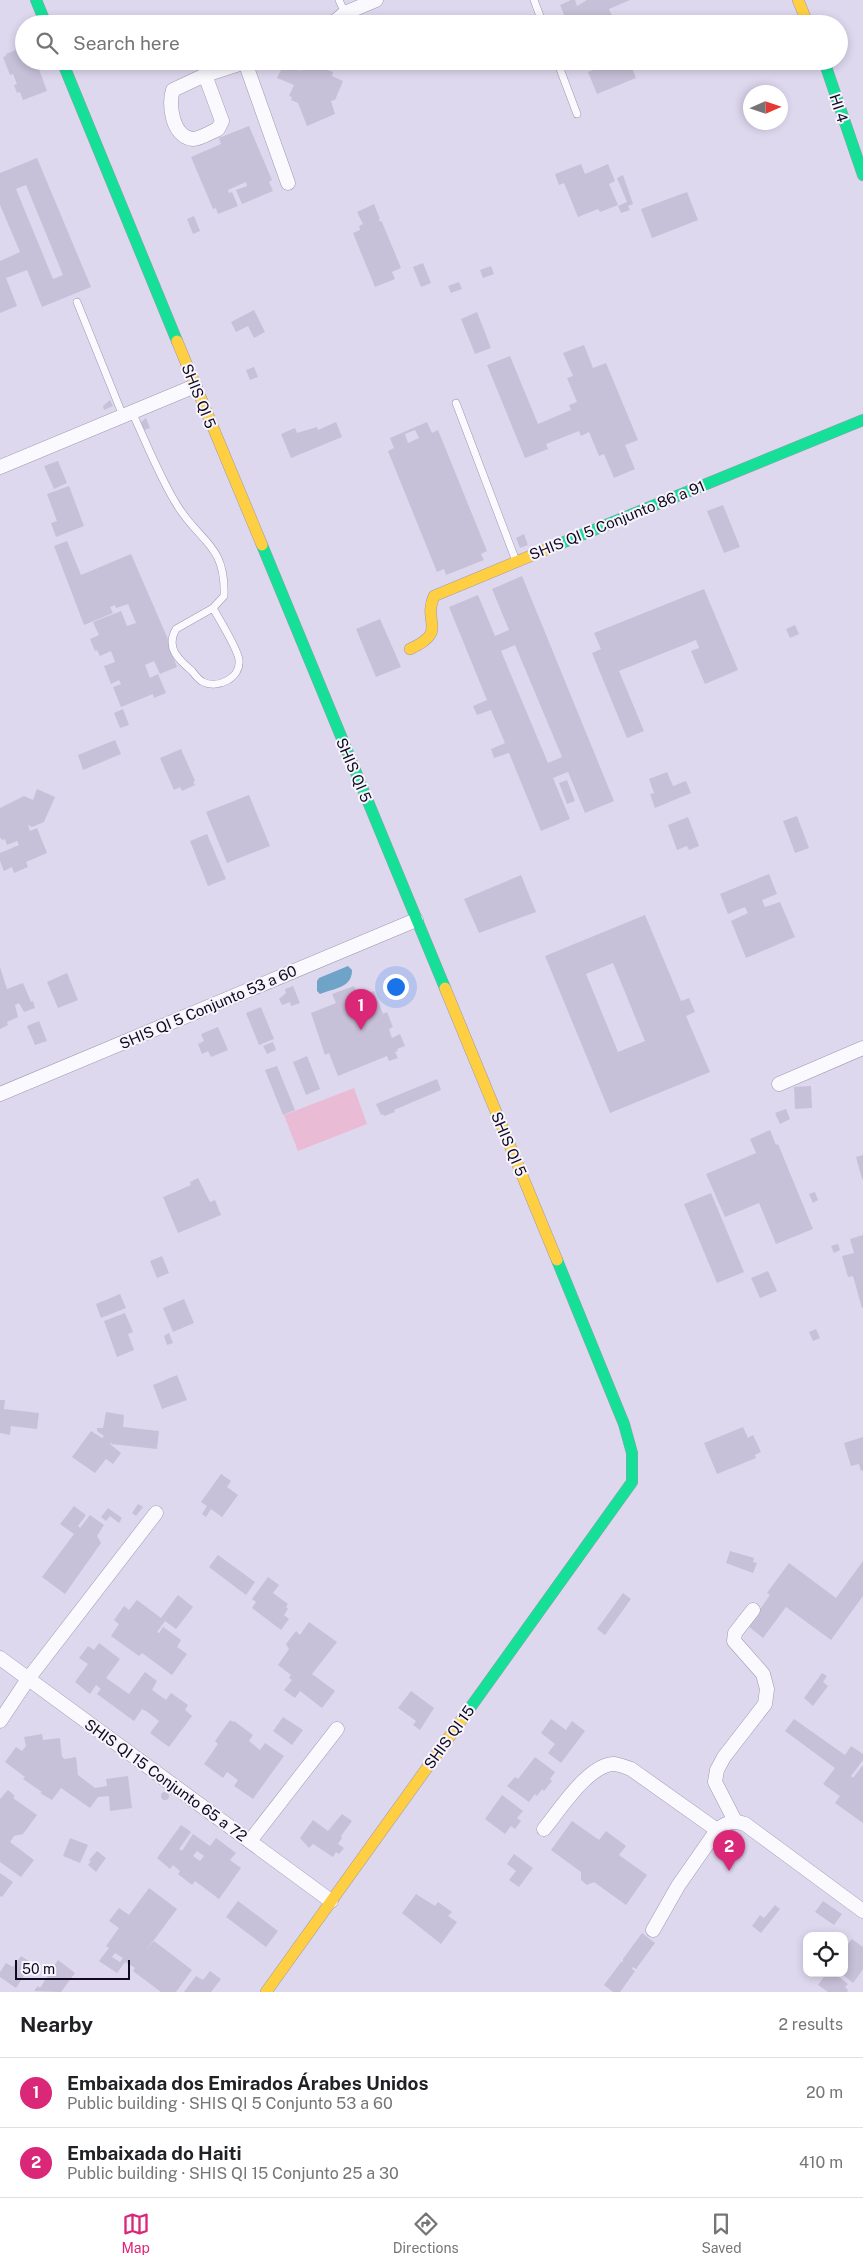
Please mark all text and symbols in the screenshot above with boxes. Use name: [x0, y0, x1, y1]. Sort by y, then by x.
search box: [15, 15, 848, 70]
icon: search: [33, 29, 61, 57]
text: Search here: [73, 32, 180, 54]
north arrow: [743, 85, 788, 130]
street label: HI 4: [826, 92, 852, 124]
street label: SHIS QI 5: [178, 361, 220, 431]
street label: SHIS QI 5 Conjunto 86 a 91: [527, 477, 707, 563]
street label: SHIS QI 5: [333, 735, 375, 805]
street label: SHIS QI 5 Conjunto 53 a 60: [117, 962, 299, 1052]
your location: [383, 974, 409, 1000]
pin: 1: [345, 989, 377, 1030]
street label: SHIS QI 5: [488, 1109, 530, 1179]
street label: SHIS QI 15: [420, 1702, 478, 1772]
street label: SHIS QI 15 Conjunto 65 a 72: [81, 1715, 251, 1845]
pin: 2: [713, 1830, 745, 1871]
map controls: [803, 1932, 848, 1977]
button: locate: [803, 1932, 848, 1977]
scale bar: [15, 1957, 130, 1980]
text: 50 m: [22, 1961, 55, 1977]
text: Nearby: [20, 2012, 93, 2037]
text: 2 results: [778, 2015, 843, 2034]
text: Embaixada dos Emirados Árabes Unidos: [67, 2072, 428, 2094]
text: 1: [33, 2083, 39, 2102]
text: 20 m: [806, 2083, 843, 2102]
text: Public building · SHIS QI 5 Conjunto 53 a 60: [67, 2094, 393, 2113]
text: Embaixada do Haiti: [67, 2142, 241, 2164]
text: 2: [31, 2153, 41, 2172]
text: 410 m: [799, 2153, 843, 2172]
text: Public building · SHIS QI 15 Conjunto 25 a 30: [67, 2164, 399, 2183]
tab: Map: [121, 2210, 150, 2256]
tab: Directions: [393, 2210, 459, 2256]
tab: Saved: [701, 2210, 742, 2256]

